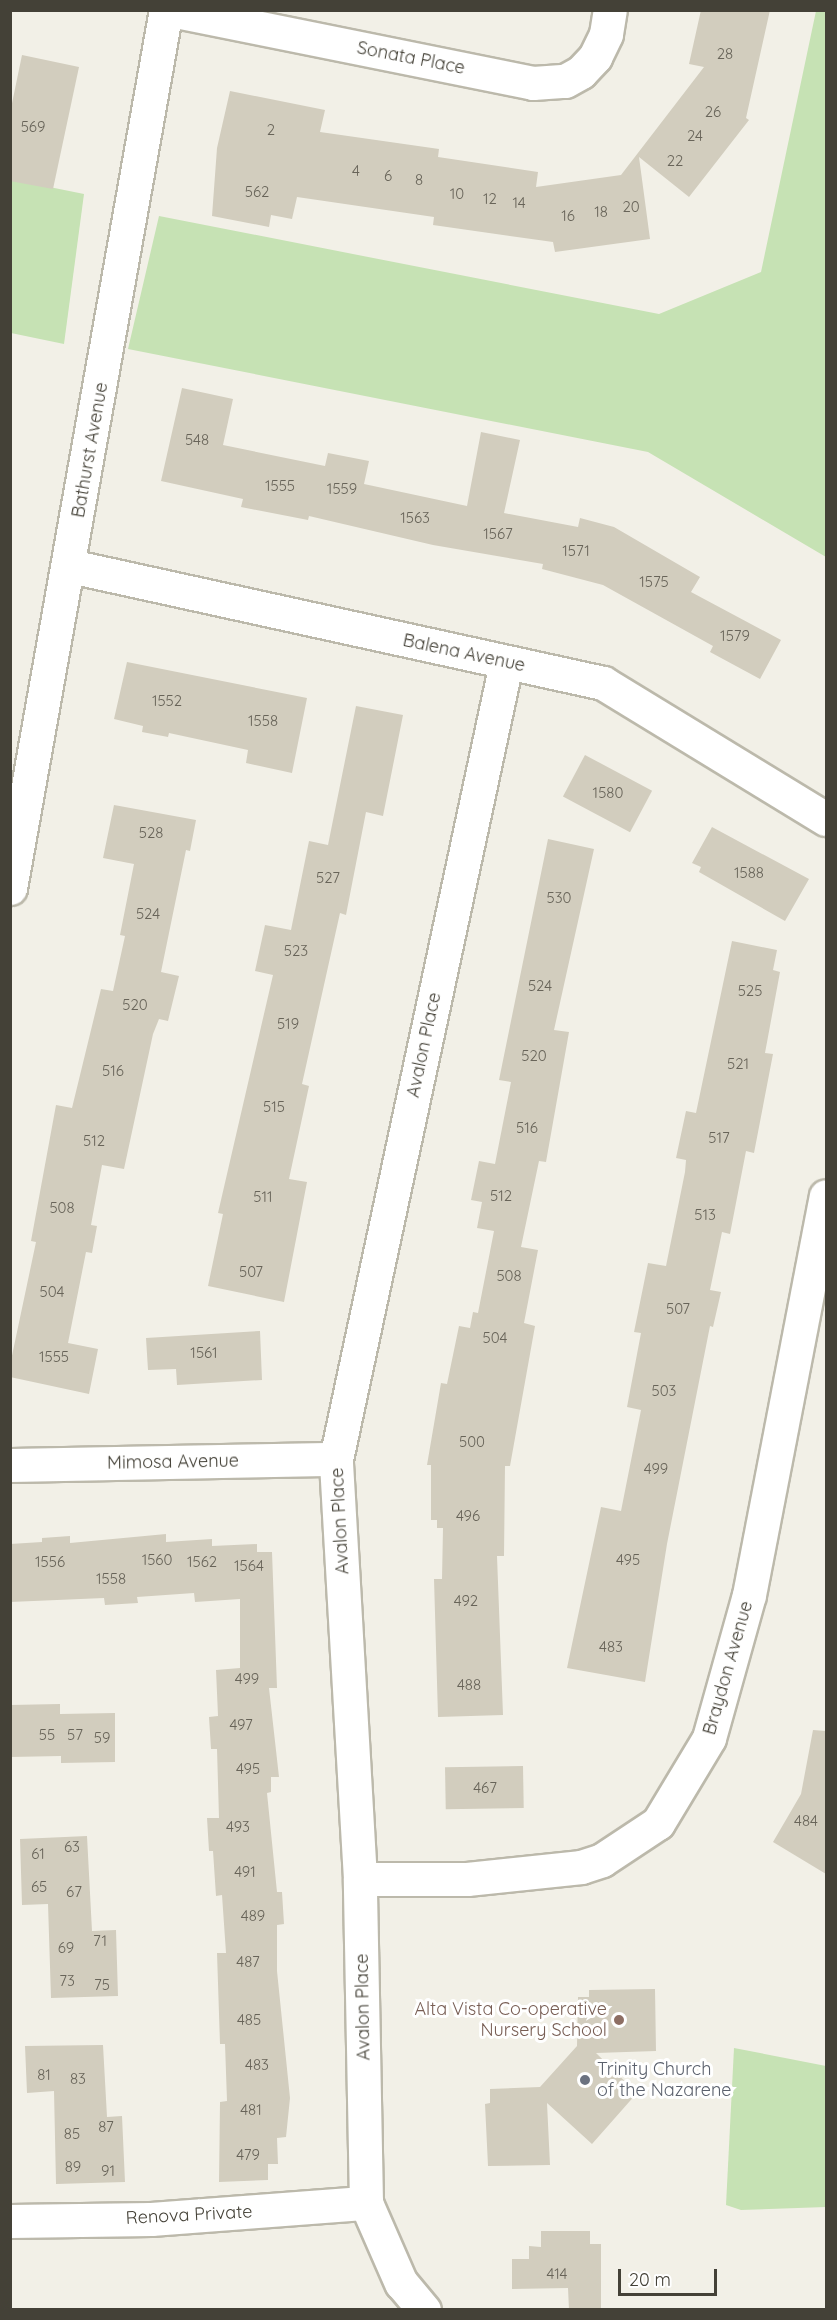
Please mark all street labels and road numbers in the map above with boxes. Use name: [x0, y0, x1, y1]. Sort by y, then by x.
street label: Sonata Place: [355, 37, 467, 79]
street label: Bathurst Avenue: [67, 381, 113, 519]
street label: Balena Avenue: [401, 629, 527, 677]
street label: Avalon Place: [402, 990, 446, 1100]
street label: Mimosa Avenue: [107, 1450, 239, 1474]
street label: Avalon Place: [326, 1467, 354, 1575]
street label: Braydon Avenue: [699, 1599, 757, 1737]
street label: Avalon Place: [351, 1953, 375, 2061]
street label: Renova Private: [125, 2201, 253, 2229]

